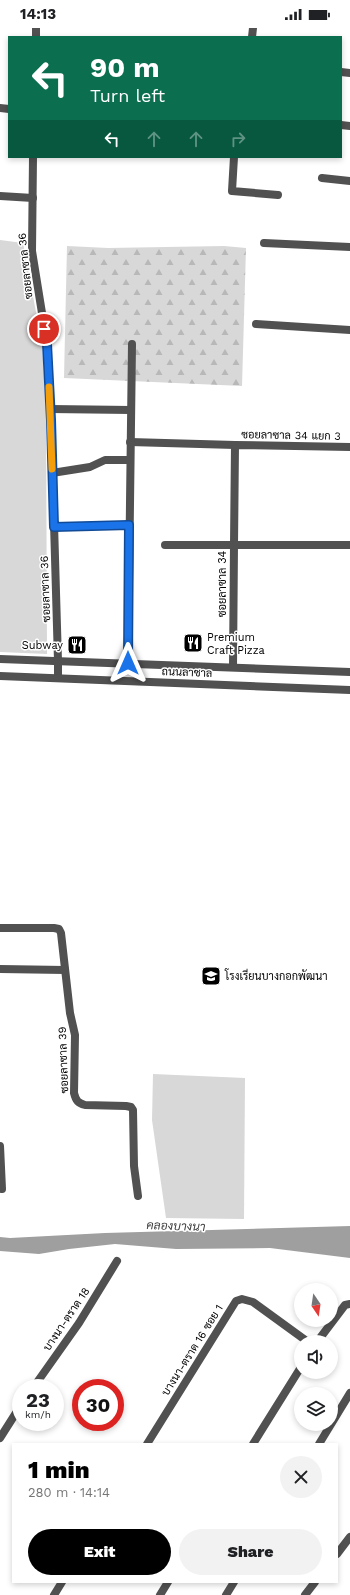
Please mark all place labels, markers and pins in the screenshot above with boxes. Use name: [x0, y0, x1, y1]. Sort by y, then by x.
pin: [27, 312, 61, 346]
place label: Premium Craft Pizza: [207, 631, 265, 657]
restaurant icon: Premium Craft Pizza: [182, 632, 204, 654]
restaurant icon: Subway: [66, 634, 88, 656]
place label: Subway: [22, 639, 63, 652]
school or university icon: โรงเรียนบางกอกพัฒนา: [200, 965, 222, 987]
place label: โรงเรียนบางกอกพัฒนา: [224, 968, 327, 983]

